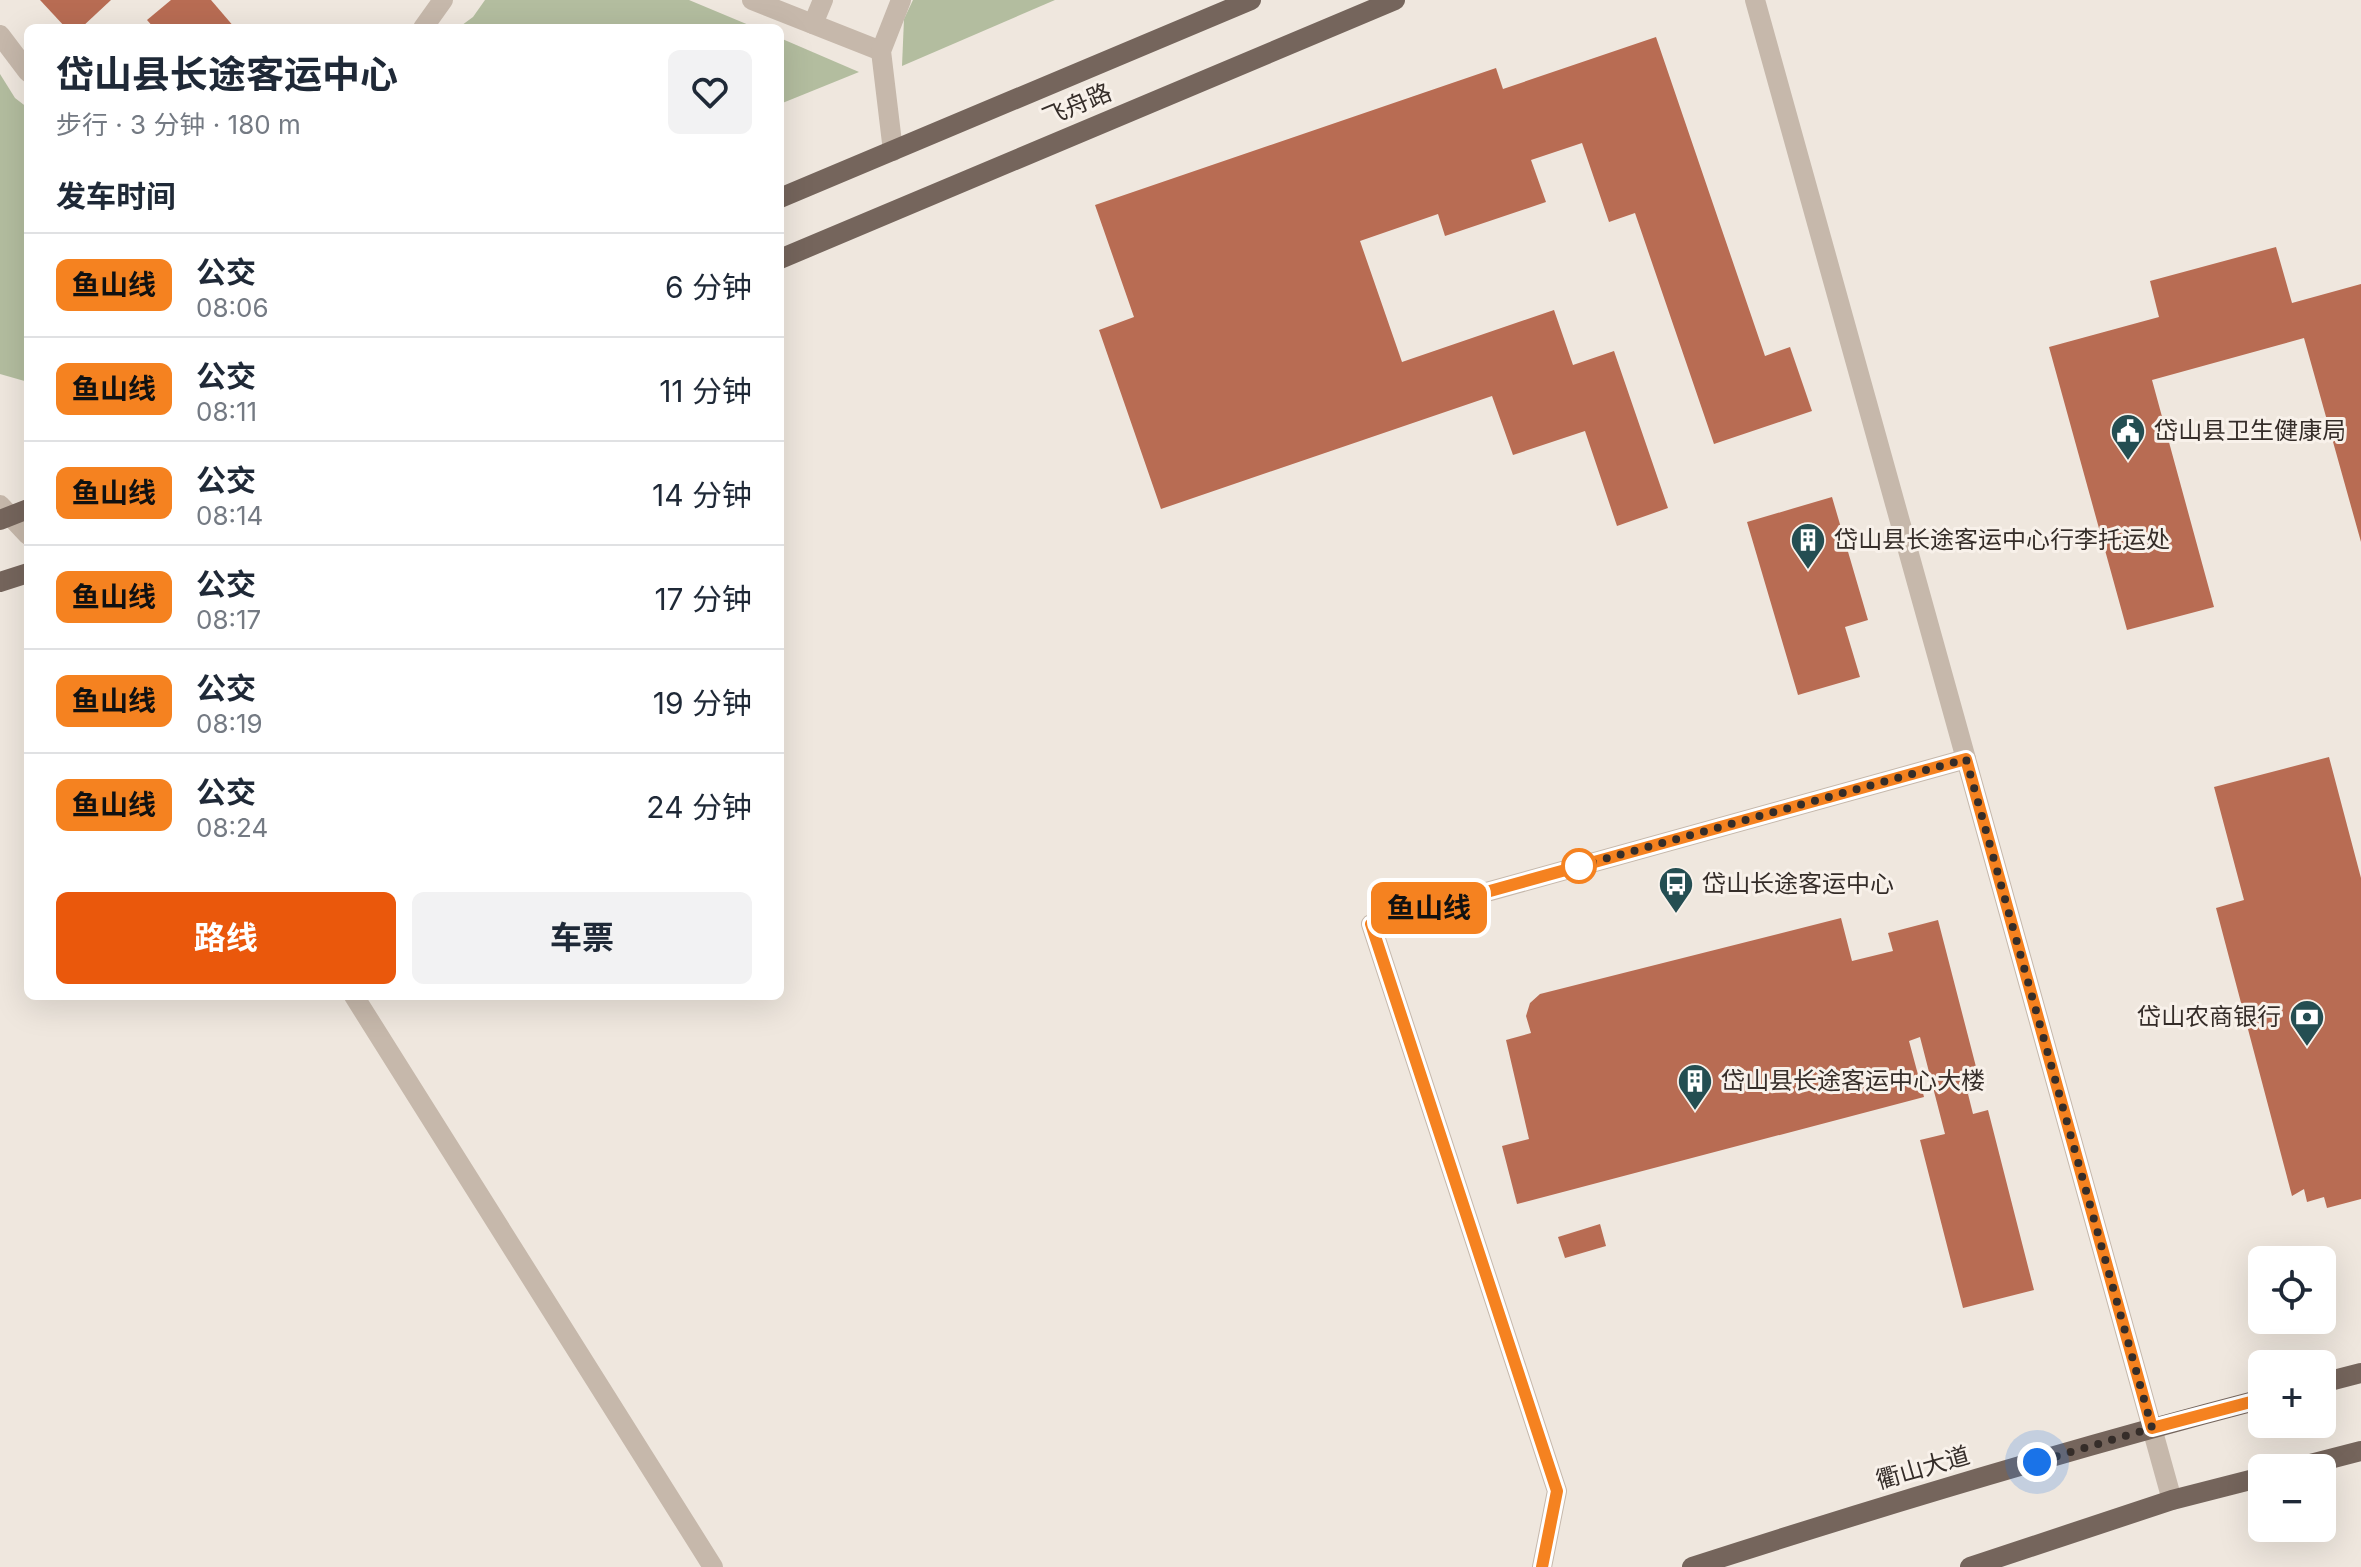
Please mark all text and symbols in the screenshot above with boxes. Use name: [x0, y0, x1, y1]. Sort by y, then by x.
button: heart: [668, 50, 752, 134]
text: 岱山县长途客运中心: [56, 51, 398, 97]
street label: 飞舟路: [1038, 77, 1116, 132]
text: 步行 · 3 分钟 · 180 m: [56, 109, 301, 140]
text: 发车时间: [56, 178, 176, 214]
text: 公交: [196, 254, 256, 290]
text: 鱼山线: [72, 268, 156, 302]
text: 6 分钟: [665, 269, 752, 305]
text: 08:06: [196, 292, 269, 323]
text: 公交: [196, 358, 256, 394]
text: 鱼山线: [72, 372, 156, 406]
text: 11 分钟: [659, 373, 752, 409]
text: 08:11: [196, 396, 257, 427]
public building icon: 岱山县卫生健康局: [2109, 412, 2147, 462]
place label: 岱山县卫生健康局: [2154, 416, 2346, 445]
text: 公交: [196, 462, 256, 498]
text: 鱼山线: [72, 476, 156, 510]
text: 14 分钟: [652, 477, 752, 513]
text: 08:14: [196, 500, 263, 531]
building icon: 岱山县长途客运中心行李托运处: [1789, 521, 1827, 571]
place label: 岱山县长途客运中心行李托运处: [1834, 525, 2170, 554]
text: 公交: [196, 566, 256, 602]
text: 鱼山线: [72, 580, 156, 614]
text: 17 分钟: [654, 581, 752, 617]
text: 08:17: [196, 604, 261, 635]
text: 公交: [196, 670, 256, 706]
text: 鱼山线: [72, 684, 156, 718]
text: 19 分钟: [653, 685, 752, 721]
text: 08:19: [196, 708, 263, 739]
text: 公交: [196, 774, 256, 810]
text: 鱼山线: [72, 788, 156, 822]
text: 24 分钟: [646, 789, 752, 825]
text: 08:24: [196, 812, 268, 843]
unlabelled marker: [1562, 849, 1596, 883]
bus stop icon: 岱山长途客运中心: [1657, 865, 1695, 915]
place label: 岱山长途客运中心: [1702, 869, 1894, 898]
line badge: 鱼山线: [1383, 882, 1475, 934]
text: 鱼山线: [1387, 891, 1471, 925]
button: 路线: [56, 892, 396, 984]
button: 车票: [412, 892, 752, 984]
bank icon: 岱山农商银行: [2288, 998, 2326, 1048]
place label: 岱山农商银行: [2137, 1002, 2281, 1031]
building icon: 岱山县长途客运中心大楼: [1676, 1062, 1714, 1112]
place label: 岱山县长途客运中心大楼: [1721, 1066, 1985, 1095]
map controls: [2248, 1246, 2336, 1542]
button: locate: [2248, 1246, 2336, 1334]
button: +: [2248, 1350, 2336, 1438]
street label: 衢山大道: [1873, 1440, 1973, 1495]
your location: [2017, 1442, 2057, 1482]
button: −: [2248, 1454, 2336, 1542]

